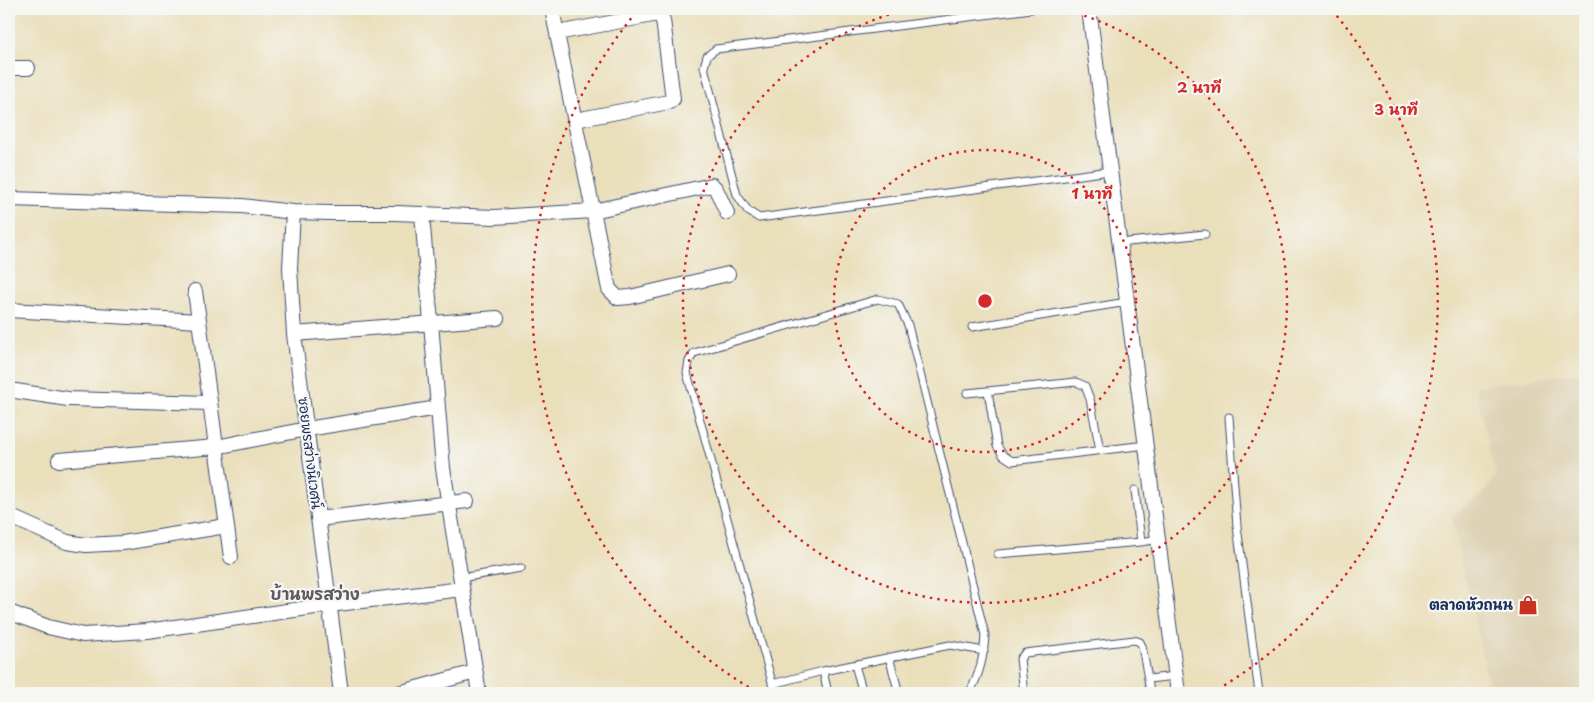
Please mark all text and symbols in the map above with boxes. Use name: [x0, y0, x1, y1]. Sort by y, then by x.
text: 2 นาที: [1177, 75, 1221, 98]
text: 3 นาที: [1374, 97, 1418, 120]
text: 1 นาที: [1072, 181, 1113, 204]
centre of rings: [976, 292, 994, 310]
street label: ซอยพรสว่างนิเวศน์: [293, 396, 328, 511]
district label: บ้านพรสว่าง: [270, 581, 360, 605]
place label: ตลาดหัวถนน: [1429, 594, 1514, 615]
shop icon: ตลาดหัวถนน: [1517, 594, 1539, 616]

